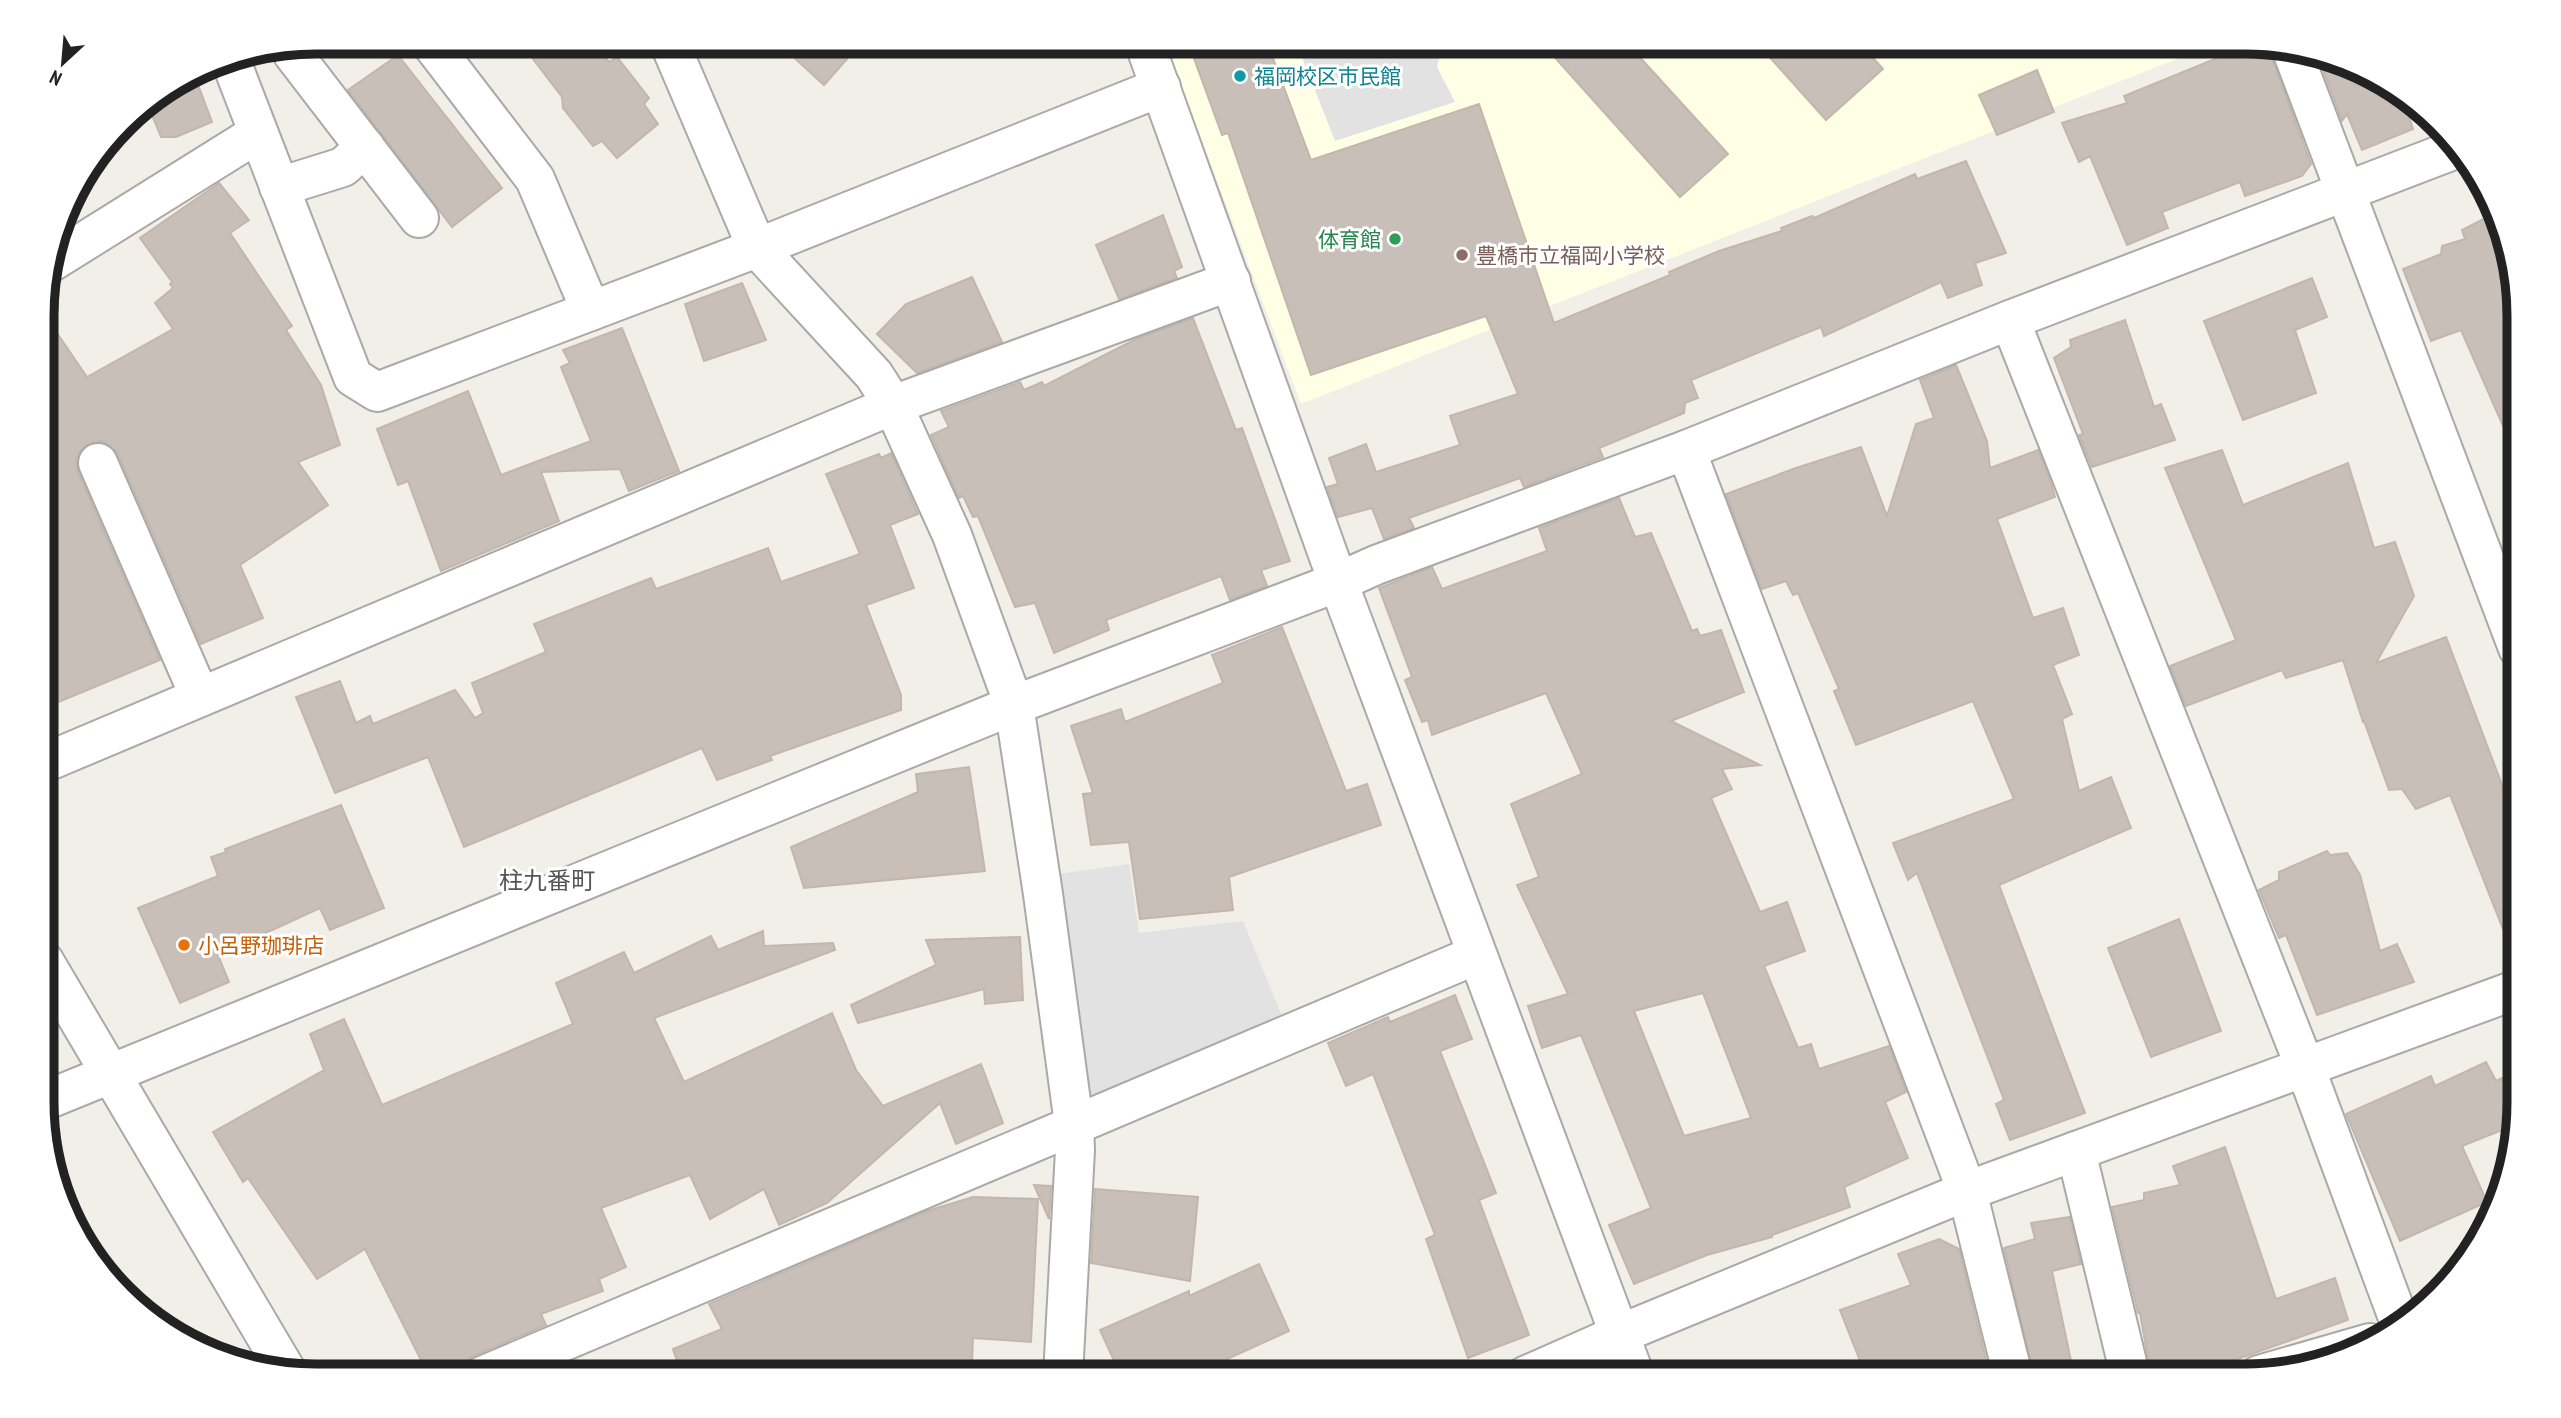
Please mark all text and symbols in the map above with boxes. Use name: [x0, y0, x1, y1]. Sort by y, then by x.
north arrow: [28, 28, 98, 98]
place label: 福岡校区市民館: [1254, 63, 1401, 90]
text: N: [46, 65, 65, 91]
marker: 福岡校区市民館: [1232, 68, 1248, 84]
place label: 体育館: [1318, 226, 1381, 253]
marker: 体育館: [1387, 231, 1403, 247]
place label: 豊橋市立福岡小学校: [1476, 242, 1665, 269]
marker: 豊橋市立福岡小学校: [1454, 247, 1470, 263]
district label: 柱九番町: [499, 865, 595, 896]
place label: 小呂野珈琲店: [198, 932, 324, 959]
marker: 小呂野珈琲店: [176, 937, 192, 953]

